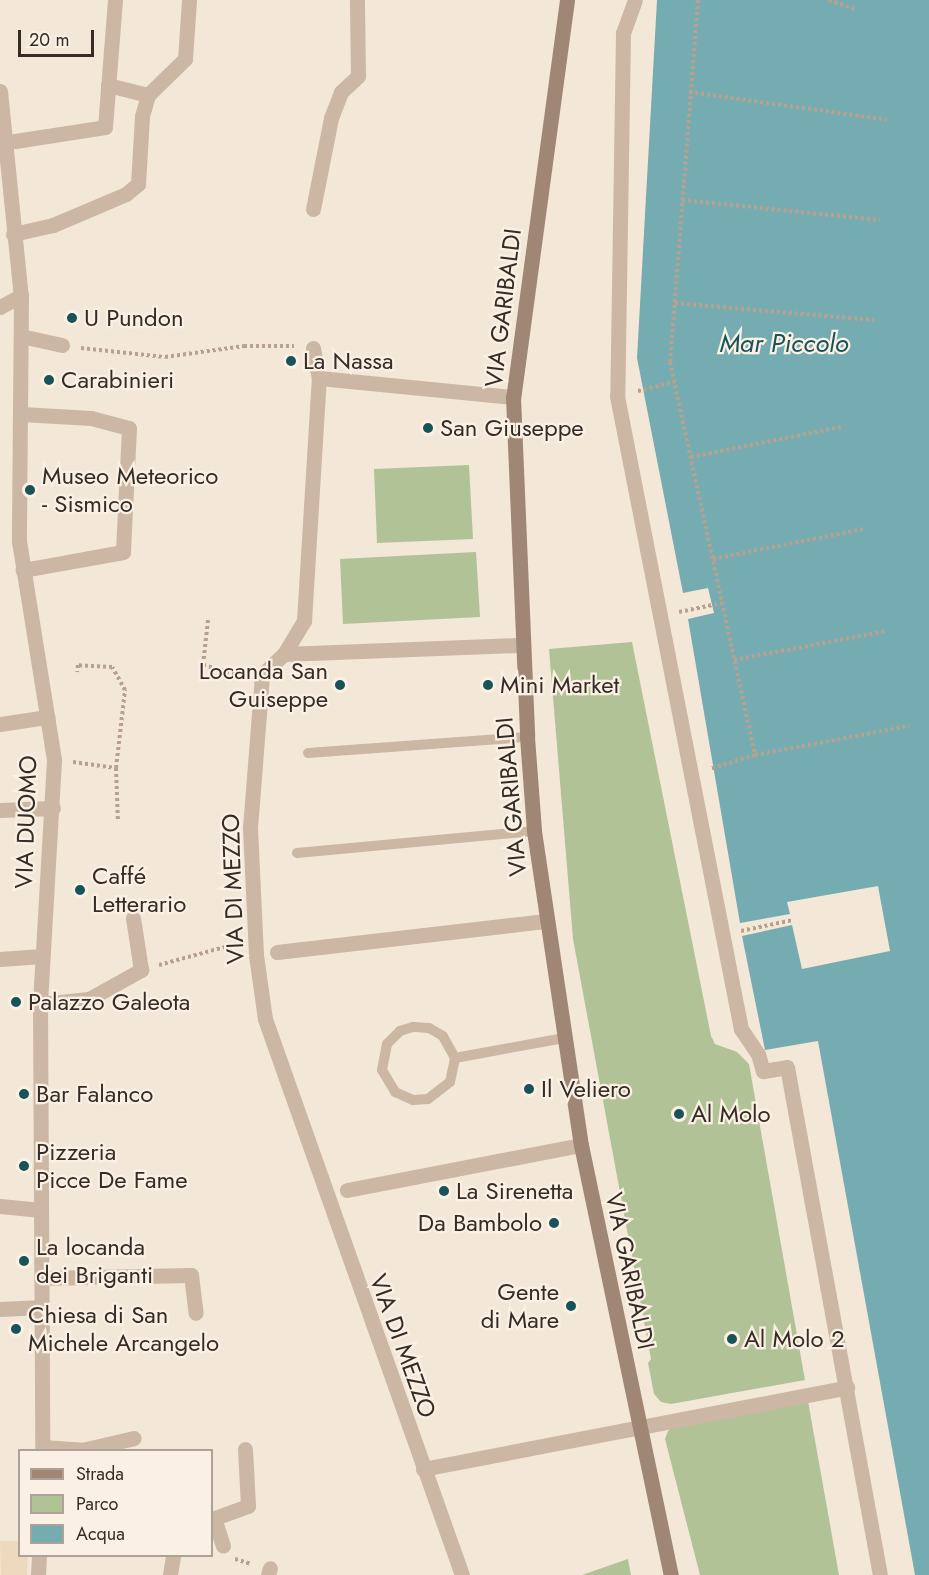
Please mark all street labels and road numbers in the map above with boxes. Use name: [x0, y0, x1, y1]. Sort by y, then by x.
street label: VIA GARIBALDI: [479, 227, 527, 389]
street label: VIA GARIBALDI: [490, 716, 532, 878]
street label: VIA DUOMO: [9, 755, 43, 889]
street label: VIA DI MEZZO: [216, 813, 250, 965]
street label: VIA GARIBALDI: [599, 1190, 661, 1352]
street label: VIA DI MEZZO: [364, 1270, 442, 1422]

